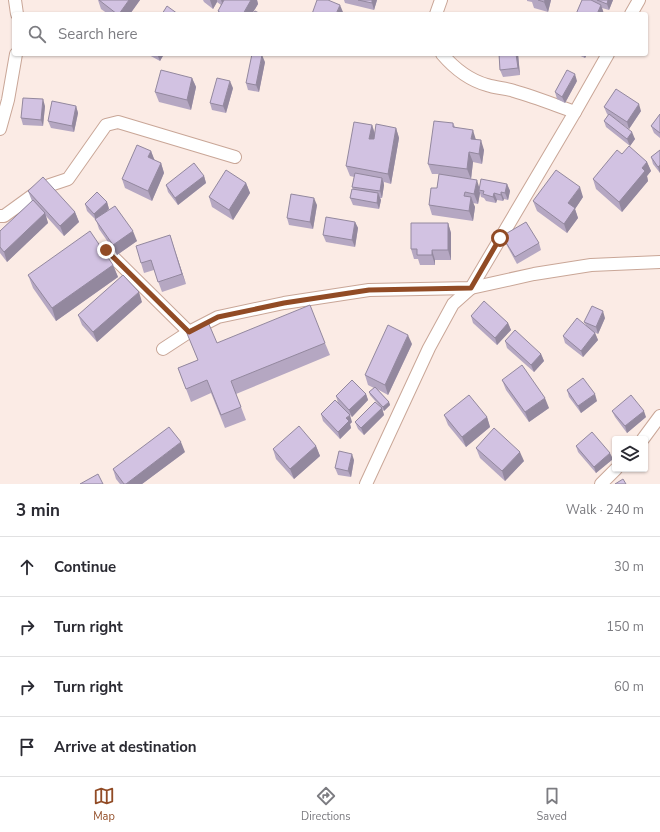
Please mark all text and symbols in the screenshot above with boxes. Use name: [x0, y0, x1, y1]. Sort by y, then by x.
search box: [12, 12, 648, 56]
icon: search: [26, 23, 48, 45]
text: Search here: [58, 24, 138, 44]
route start: [491, 229, 509, 247]
route end: [97, 241, 115, 259]
map controls: [612, 436, 648, 472]
button: layers: [612, 436, 648, 472]
text: 3 min: [16, 499, 60, 522]
text: Walk · 240 m: [566, 501, 644, 519]
icon: ahead: [16, 556, 38, 578]
text: Continue: [54, 557, 116, 577]
text: 30 m: [614, 558, 644, 576]
icon: right: [16, 616, 38, 638]
text: Turn right: [54, 617, 123, 637]
text: 150 m: [606, 618, 644, 636]
icon: right: [16, 676, 38, 698]
text: Turn right: [54, 677, 123, 697]
text: 60 m: [614, 678, 644, 696]
icon: arrive: [16, 736, 38, 758]
text: Arrive at destination: [54, 737, 197, 757]
tab: Map: [93, 785, 115, 824]
tab: Directions: [301, 785, 351, 824]
tab: Saved: [537, 785, 567, 824]

